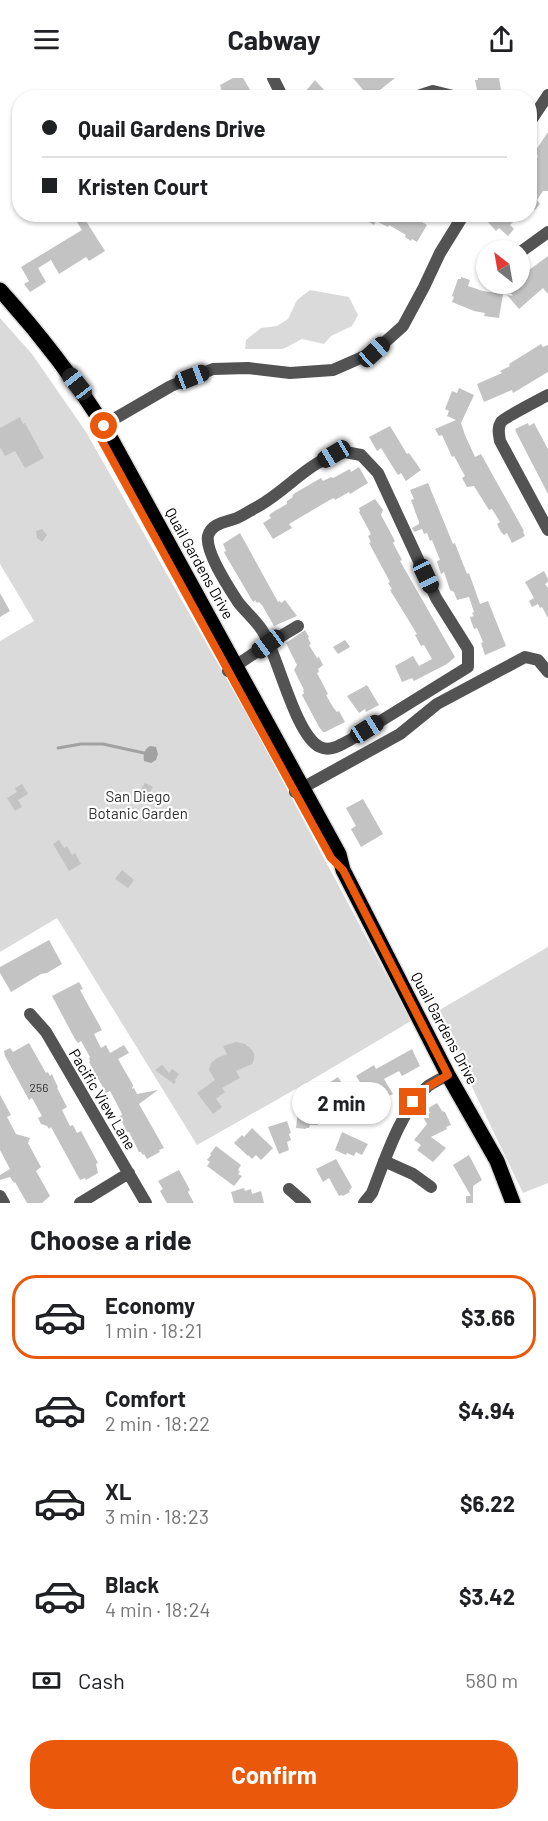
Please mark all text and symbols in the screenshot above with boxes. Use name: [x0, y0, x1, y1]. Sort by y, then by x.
icon: menu: [30, 23, 63, 56]
text: Cabway: [227, 23, 321, 55]
icon: share: [485, 23, 518, 56]
text: Quail Gardens Drive: [78, 115, 266, 141]
text: Kristen Court: [78, 173, 208, 199]
north arrow: [476, 240, 530, 294]
map controls: [476, 240, 530, 294]
car: [355, 333, 393, 371]
car: [172, 362, 212, 392]
car: [59, 364, 95, 404]
route start: [90, 412, 117, 439]
car: [314, 437, 354, 471]
street label: Quail Gardens Drive: [162, 504, 238, 622]
car: [410, 556, 442, 596]
car: [248, 626, 288, 662]
car: [347, 712, 387, 746]
park label: San Diego Botanic Garden: [88, 787, 188, 822]
street label: Quail Gardens Drive: [408, 969, 482, 1087]
street label: Pacific View Lane: [66, 1045, 140, 1153]
house number: 256: [30, 1080, 48, 1094]
callout: 2 min: [293, 1081, 392, 1123]
route end: [399, 1088, 426, 1115]
text: 2 min: [318, 1091, 365, 1115]
text: Choose a ride: [30, 1223, 192, 1255]
icon: car: [33, 1290, 87, 1344]
text: Economy: [105, 1292, 195, 1318]
text: $3.66: [461, 1304, 515, 1330]
text: 1 min · 18:21: [105, 1318, 202, 1342]
icon: car: [33, 1383, 87, 1437]
text: Comfort: [105, 1385, 186, 1411]
text: $4.94: [458, 1397, 515, 1423]
text: 2 min · 18:22: [105, 1411, 210, 1435]
icon: car: [33, 1476, 87, 1530]
text: XL: [105, 1478, 131, 1504]
text: $6.22: [460, 1490, 515, 1516]
text: 3 min · 18:23: [105, 1504, 209, 1528]
icon: car: [33, 1569, 87, 1623]
text: Black: [105, 1571, 159, 1597]
text: $3.42: [459, 1583, 515, 1609]
text: 4 min · 18:24: [105, 1597, 211, 1621]
icon: cash: [30, 1664, 63, 1697]
text: Cash: [78, 1667, 125, 1693]
text: 580 m: [465, 1668, 518, 1692]
button: Confirm: [30, 1740, 518, 1809]

